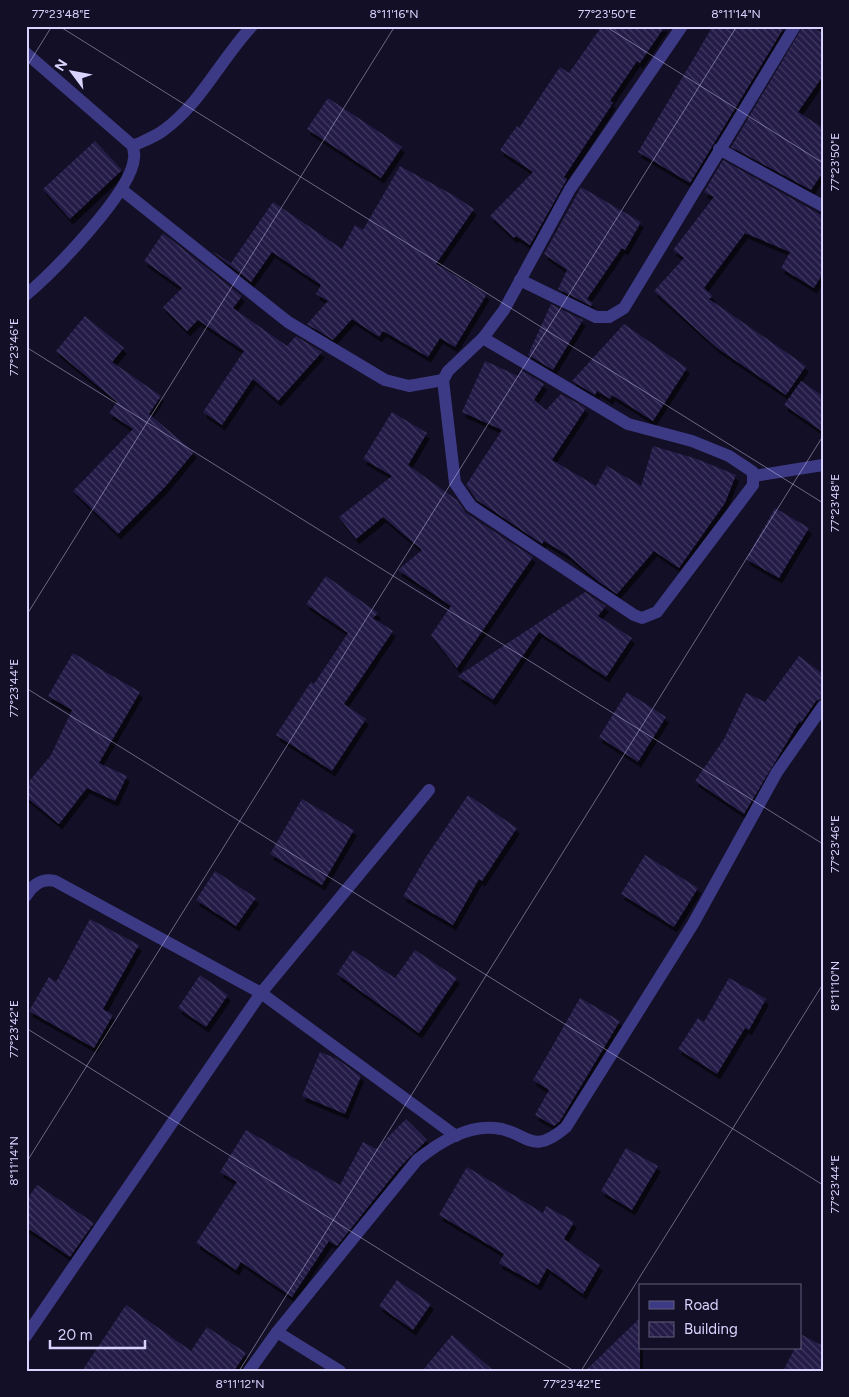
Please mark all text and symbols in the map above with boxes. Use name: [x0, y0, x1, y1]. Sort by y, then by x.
text: 77°23'48"E: [32, 7, 90, 21]
text: 8°11'16"N: [370, 7, 418, 21]
text: 77°23'50"E: [578, 7, 636, 21]
text: 8°11'14"N: [711, 7, 761, 21]
north arrow: [48, 48, 98, 98]
text: N: [51, 56, 71, 74]
text: 77°23'50"E: [828, 133, 842, 191]
text: 77°23'46"E: [7, 318, 21, 376]
text: 77°23'48"E: [828, 474, 842, 532]
text: 77°23'44"E: [7, 659, 21, 717]
text: 77°23'46"E: [828, 815, 842, 873]
text: 8°11'10"N: [828, 961, 842, 1011]
text: 77°23'42"E: [7, 1000, 21, 1058]
text: 8°11'14"N: [7, 1136, 21, 1186]
text: 77°23'44"E: [828, 1155, 842, 1213]
legend: [639, 1284, 802, 1350]
text: Road: [684, 1296, 719, 1314]
scale bar: [50, 1317, 145, 1349]
text: Building: [684, 1320, 738, 1338]
text: 20 m: [58, 1326, 92, 1344]
text: 8°11'12"N: [216, 1377, 264, 1391]
text: 77°23'42"E: [543, 1377, 601, 1391]

